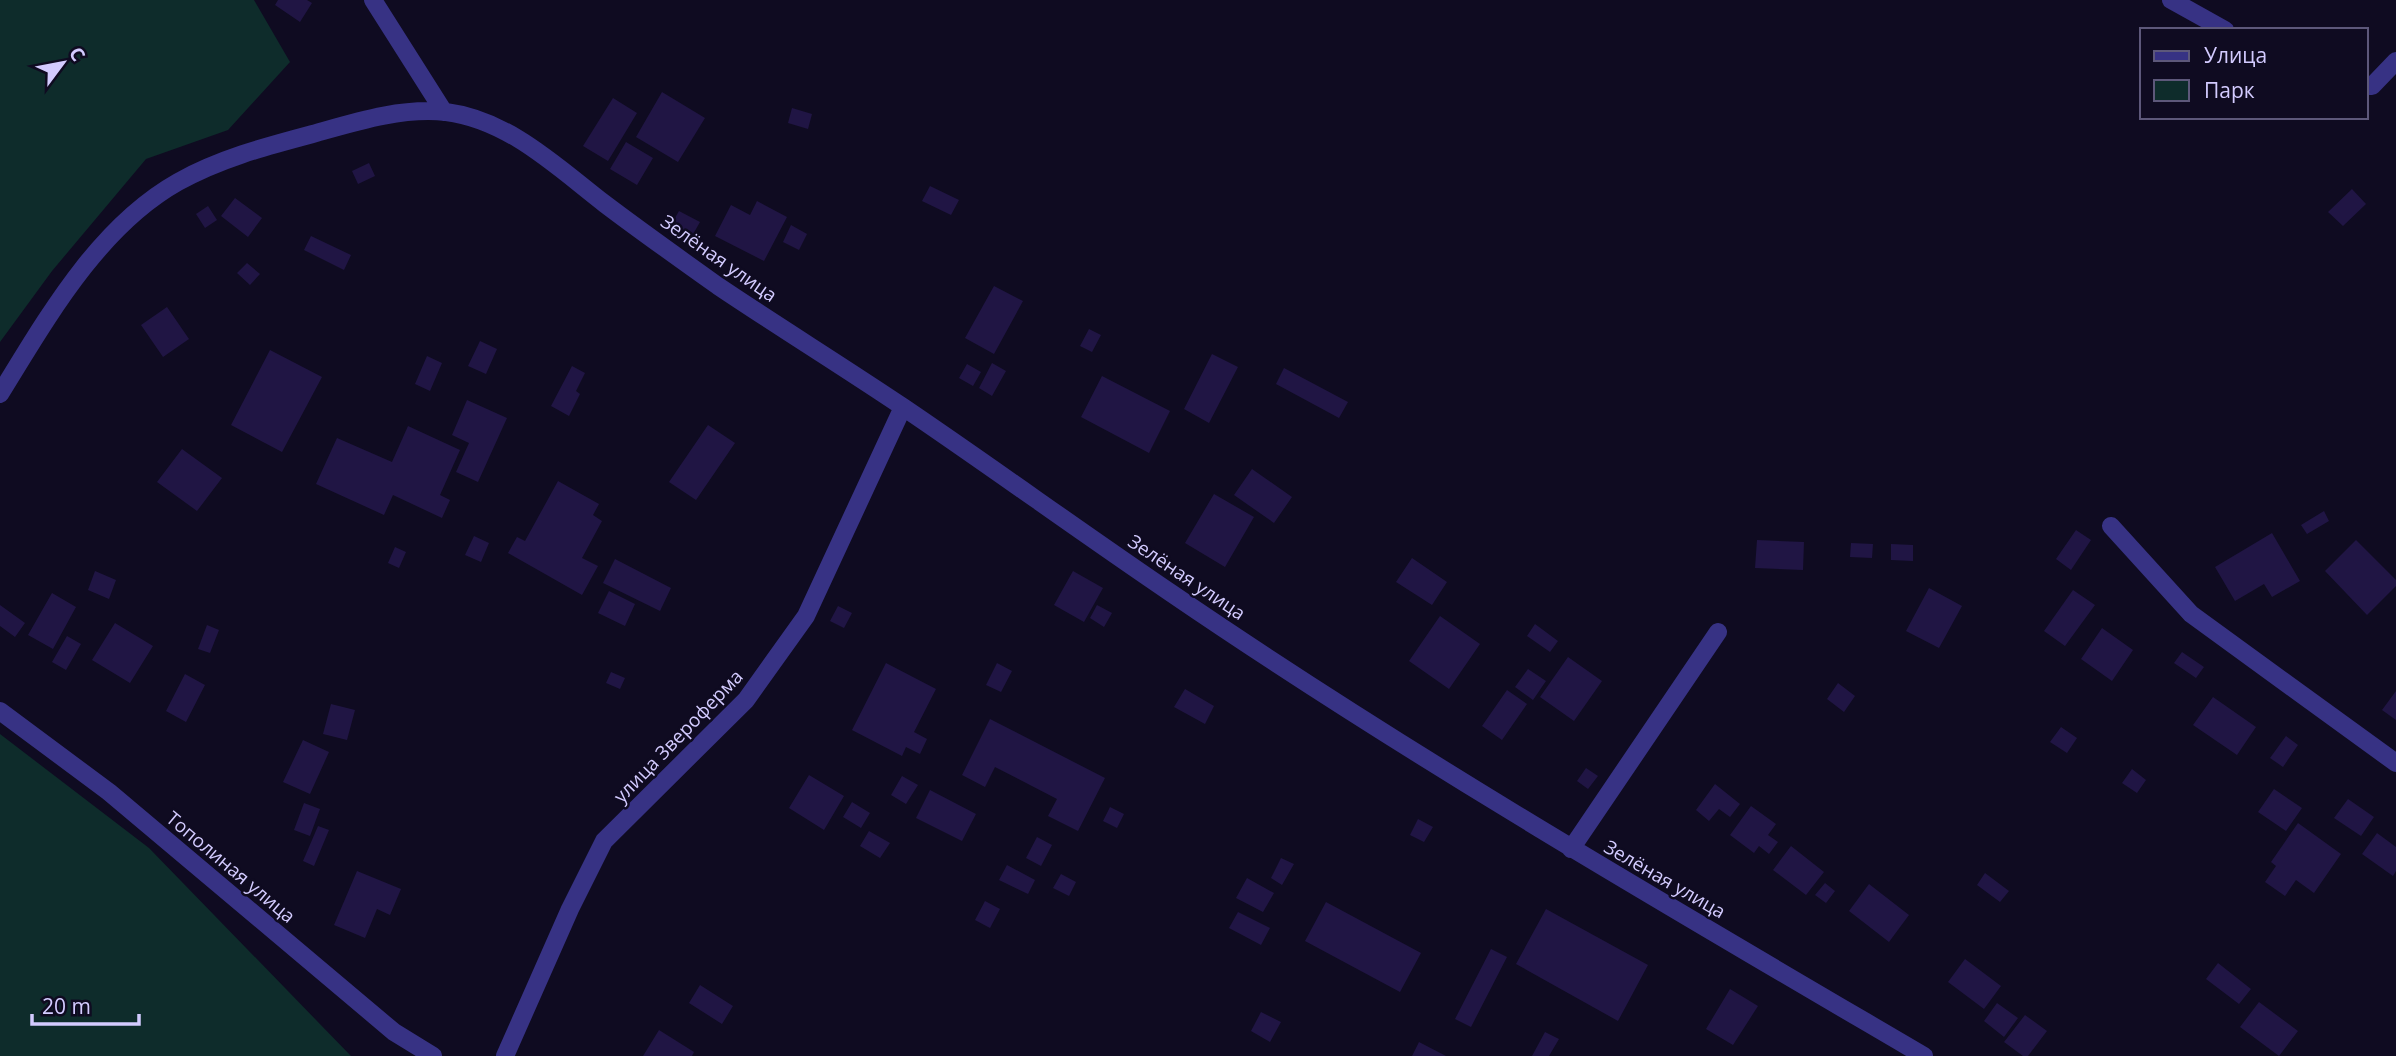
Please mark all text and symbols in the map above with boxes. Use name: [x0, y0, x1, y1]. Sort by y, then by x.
north arrow: [28, 28, 98, 98]
legend: [2140, 28, 2368, 119]
text: Улица: [2204, 41, 2267, 69]
text: С: [63, 42, 92, 66]
text: Парк: [2204, 76, 2255, 104]
street label: Зелёная улица: [656, 208, 782, 308]
street label: Зелёная улица: [1123, 528, 1251, 626]
street label: улица Звероферма: [608, 664, 748, 808]
street label: Тополиная улица: [161, 805, 301, 929]
street label: Зелёная улица: [1600, 834, 1730, 924]
scale bar: [32, 982, 138, 1026]
text: 20 m: [42, 992, 91, 1020]

